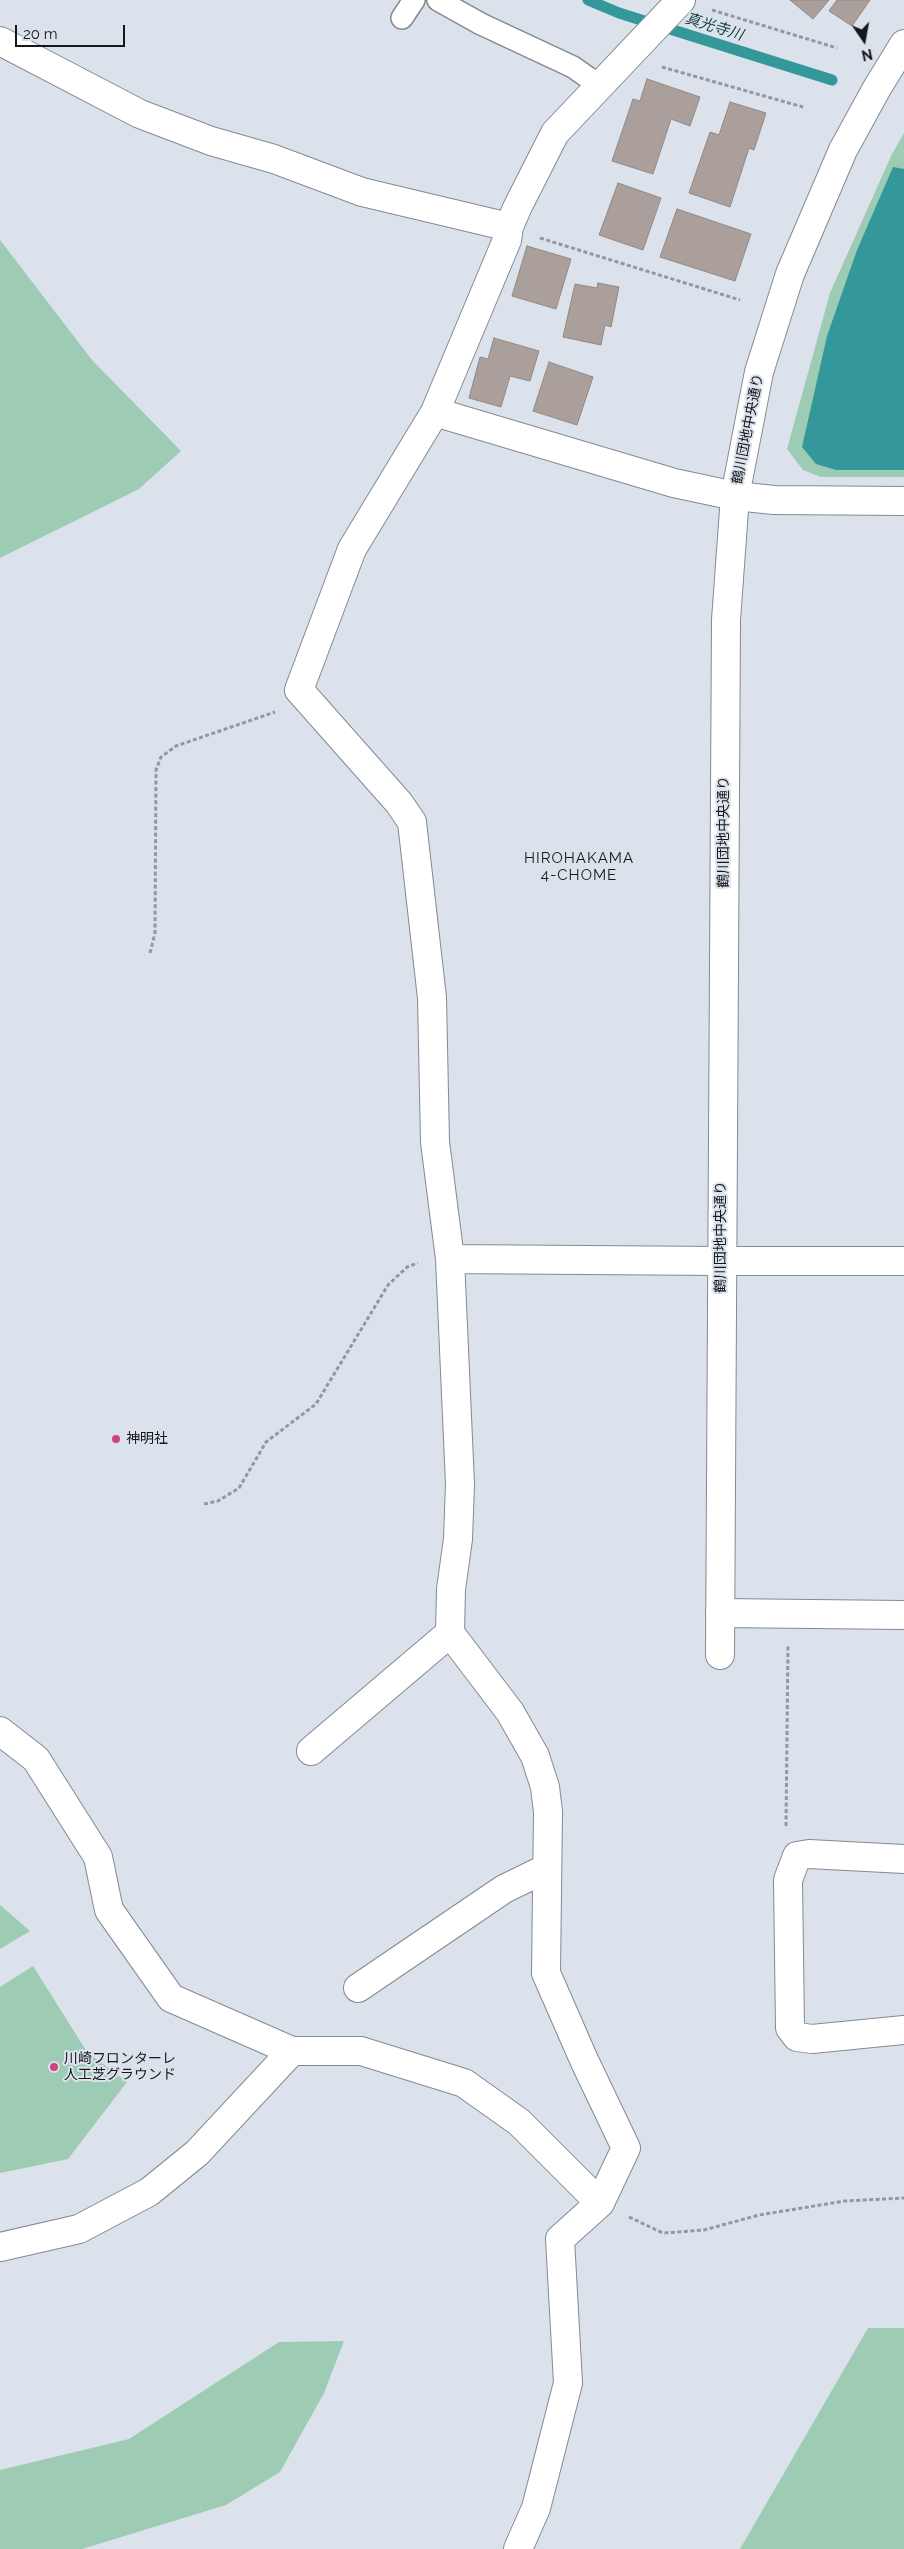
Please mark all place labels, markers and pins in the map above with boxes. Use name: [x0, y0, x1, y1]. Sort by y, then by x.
place label: 神明社: [126, 1431, 168, 1447]
marker: 神明社: [110, 1433, 122, 1445]
place label: 川崎フロンターレ 人工芝グラウンド: [64, 2051, 176, 2084]
marker: 川崎フロンターレ 人工芝グラウンド: [48, 2061, 60, 2073]

